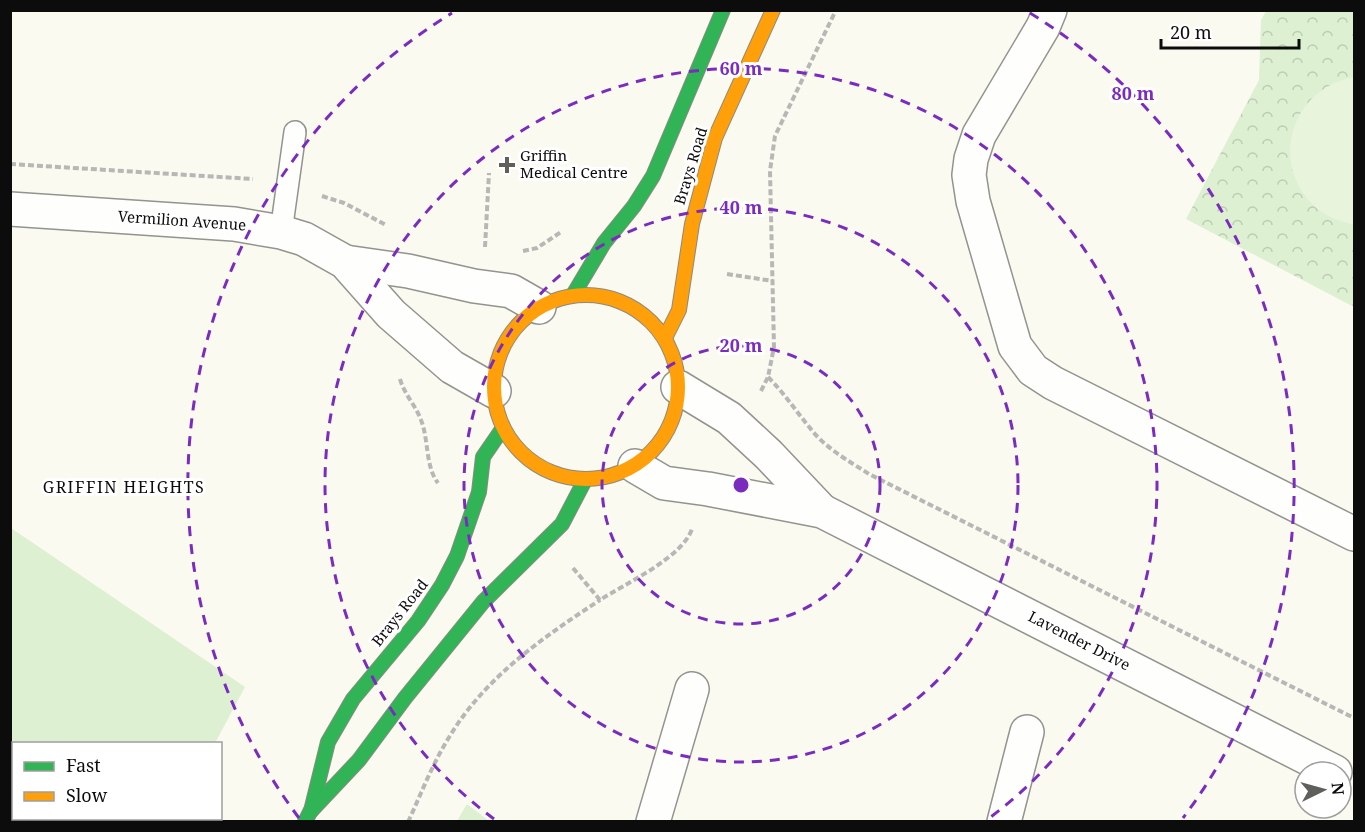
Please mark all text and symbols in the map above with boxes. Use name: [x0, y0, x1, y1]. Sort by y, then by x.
scale bar: [1161, 12, 1299, 50]
text: 20 m: [1170, 20, 1212, 44]
text: 60 m: [720, 56, 763, 80]
text: 80 m: [1112, 81, 1155, 105]
street label: Brays Road: [669, 125, 711, 207]
place label: Griffin Medical Centre: [520, 145, 628, 182]
marker: Griffin Medical Centre: [498, 156, 516, 174]
text: 40 m: [720, 195, 763, 219]
street label: Vermilion Avenue: [117, 206, 247, 234]
text: 20 m: [720, 333, 763, 357]
centre of rings: [731, 475, 751, 495]
district label: GRIFFIN HEIGHTS: [43, 476, 205, 498]
street label: Brays Road: [367, 575, 432, 650]
street label: Lavender Drive: [1025, 606, 1134, 674]
legend: [12, 742, 222, 820]
text: Fast: [66, 753, 101, 777]
north arrow: [1293, 760, 1353, 820]
text: N: [1326, 781, 1349, 796]
text: Slow: [66, 783, 108, 807]

